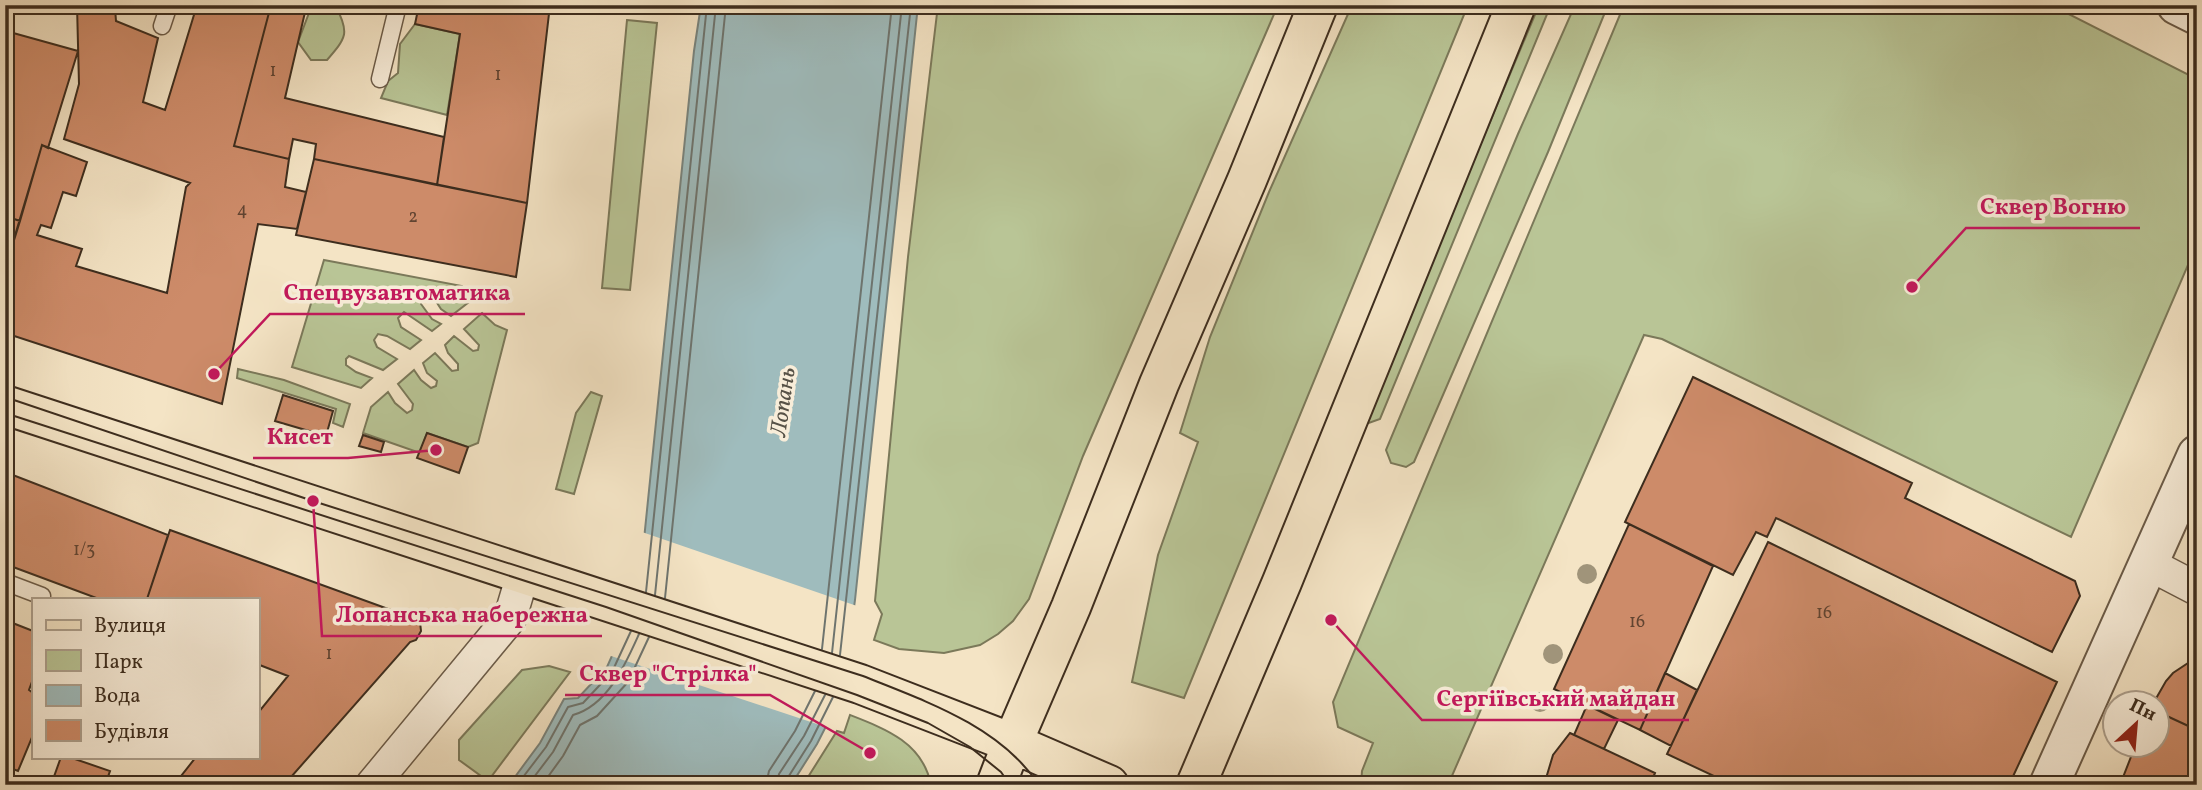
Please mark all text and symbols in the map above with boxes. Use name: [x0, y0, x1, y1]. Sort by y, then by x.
house number: 1: [270, 59, 276, 84]
house number: 1: [495, 63, 501, 88]
callout: Сквер Вогню: [1966, 184, 2140, 228]
text: Сквер Вогню: [1980, 192, 2126, 224]
house number: 4: [237, 198, 247, 223]
house number: 2: [408, 205, 418, 230]
callout: Спецвузавтоматика: [270, 270, 525, 314]
text: Спецвузавтоматика: [283, 278, 511, 310]
water label: Лопань: [763, 365, 805, 440]
callout: Кисет: [253, 414, 348, 458]
text: Кисет: [267, 422, 334, 454]
house number: 1/3: [73, 538, 95, 563]
callout: Лопанська набережна: [322, 592, 602, 636]
legend: [32, 598, 259, 758]
text: Лопанська набережна: [336, 600, 588, 632]
house number: 16: [1816, 601, 1832, 626]
house number: 16: [1629, 610, 1645, 635]
text: Вулиця: [94, 612, 166, 641]
house number: 1: [326, 642, 332, 667]
text: Парк: [94, 648, 143, 677]
callout: Сквер "Стрілка": [565, 651, 770, 695]
text: Сквер "Стрілка": [579, 659, 757, 691]
callout: Сергіївський майдан: [1422, 676, 1689, 720]
text: Вода: [94, 682, 141, 711]
text: Сергіївський майдан: [1436, 684, 1676, 716]
north arrow: [2100, 688, 2170, 758]
text: Пн: [2125, 693, 2160, 728]
text: Будівля: [94, 718, 169, 747]

